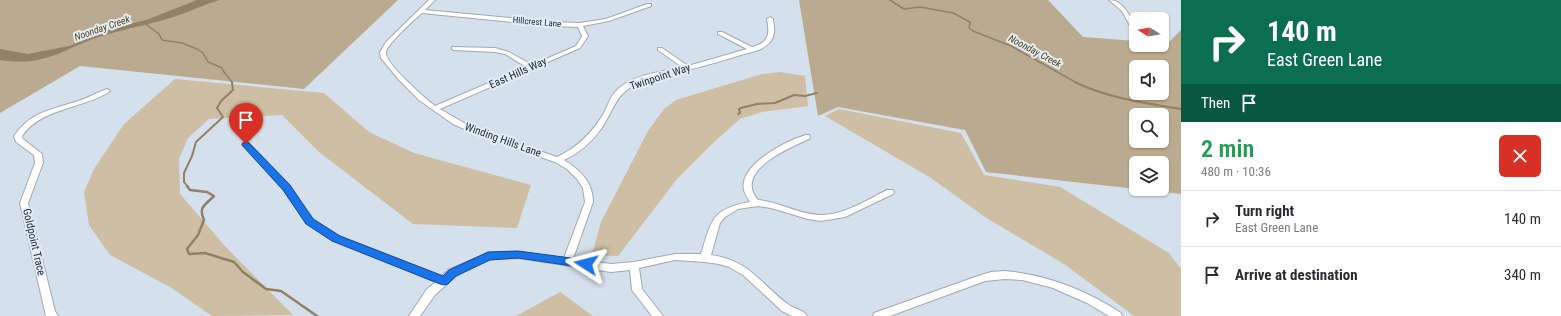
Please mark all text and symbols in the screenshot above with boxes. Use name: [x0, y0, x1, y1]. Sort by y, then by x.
north arrow: [1129, 12, 1169, 52]
map controls: [1129, 12, 1169, 196]
water label: Noonday Creek: [73, 13, 132, 43]
street label: Hillcrest Lane: [512, 15, 562, 29]
text: 140 m: [1267, 15, 1337, 48]
icon: right: [1201, 16, 1253, 68]
water label: Noonday Creek: [1007, 33, 1064, 70]
text: East Green Lane: [1267, 49, 1382, 70]
street label: East Hills Way: [487, 54, 549, 91]
button: sound: [1129, 60, 1169, 100]
street label: Twinpoint Way: [628, 61, 692, 93]
icon: arrive: [1238, 92, 1260, 114]
text: Then: [1201, 94, 1230, 112]
pin: [229, 103, 263, 144]
button: search: [1129, 108, 1169, 148]
icon: arrive: [235, 109, 257, 131]
street label: Winding Hills Lane: [463, 120, 543, 160]
text: 2 min: [1201, 135, 1254, 163]
button: close: [1499, 135, 1541, 177]
button: layers: [1129, 156, 1169, 196]
text: 480 m · 10:36: [1201, 164, 1271, 179]
text: Turn right: [1235, 202, 1294, 220]
street label: Goldpoint Trace: [20, 207, 48, 277]
icon: right: [1201, 208, 1223, 230]
text: 140 m: [1504, 210, 1541, 228]
text: East Green Lane: [1235, 220, 1318, 235]
position arrow: [565, 243, 607, 285]
icon: arrive: [1201, 264, 1223, 286]
text: Arrive at destination: [1235, 266, 1358, 284]
text: 340 m: [1504, 266, 1541, 284]

